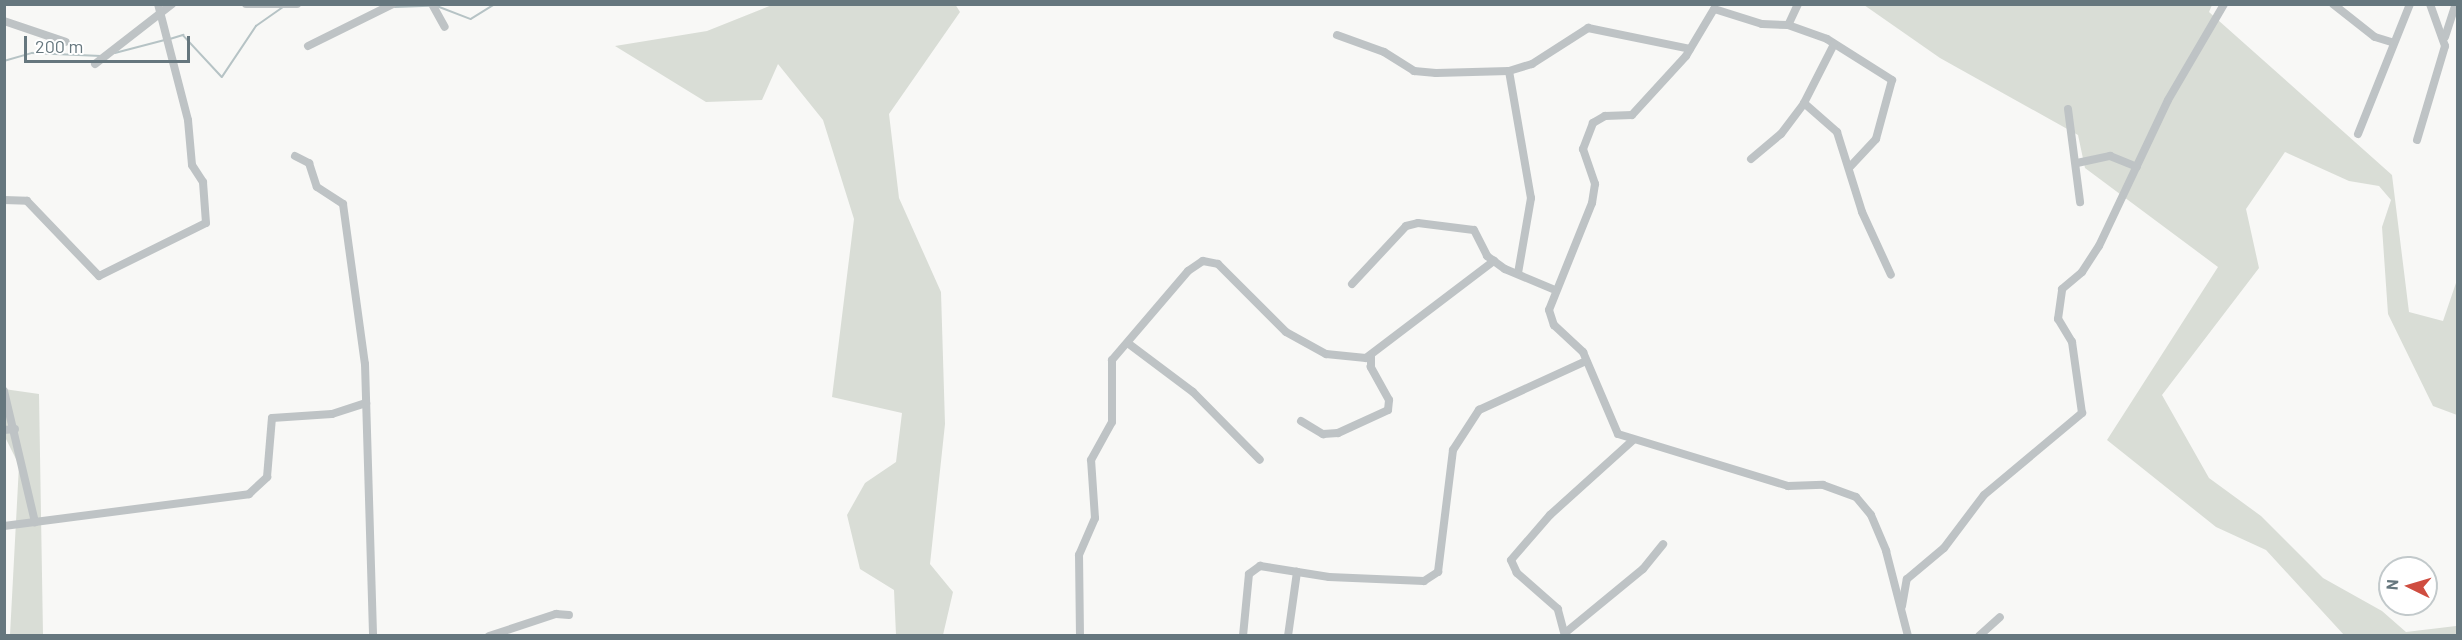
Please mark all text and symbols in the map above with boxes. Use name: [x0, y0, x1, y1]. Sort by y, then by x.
scale bar: [27, 24, 194, 62]
text: 200 m: [35, 35, 83, 57]
north arrow: [2378, 556, 2438, 616]
text: N: [2382, 578, 2401, 591]

